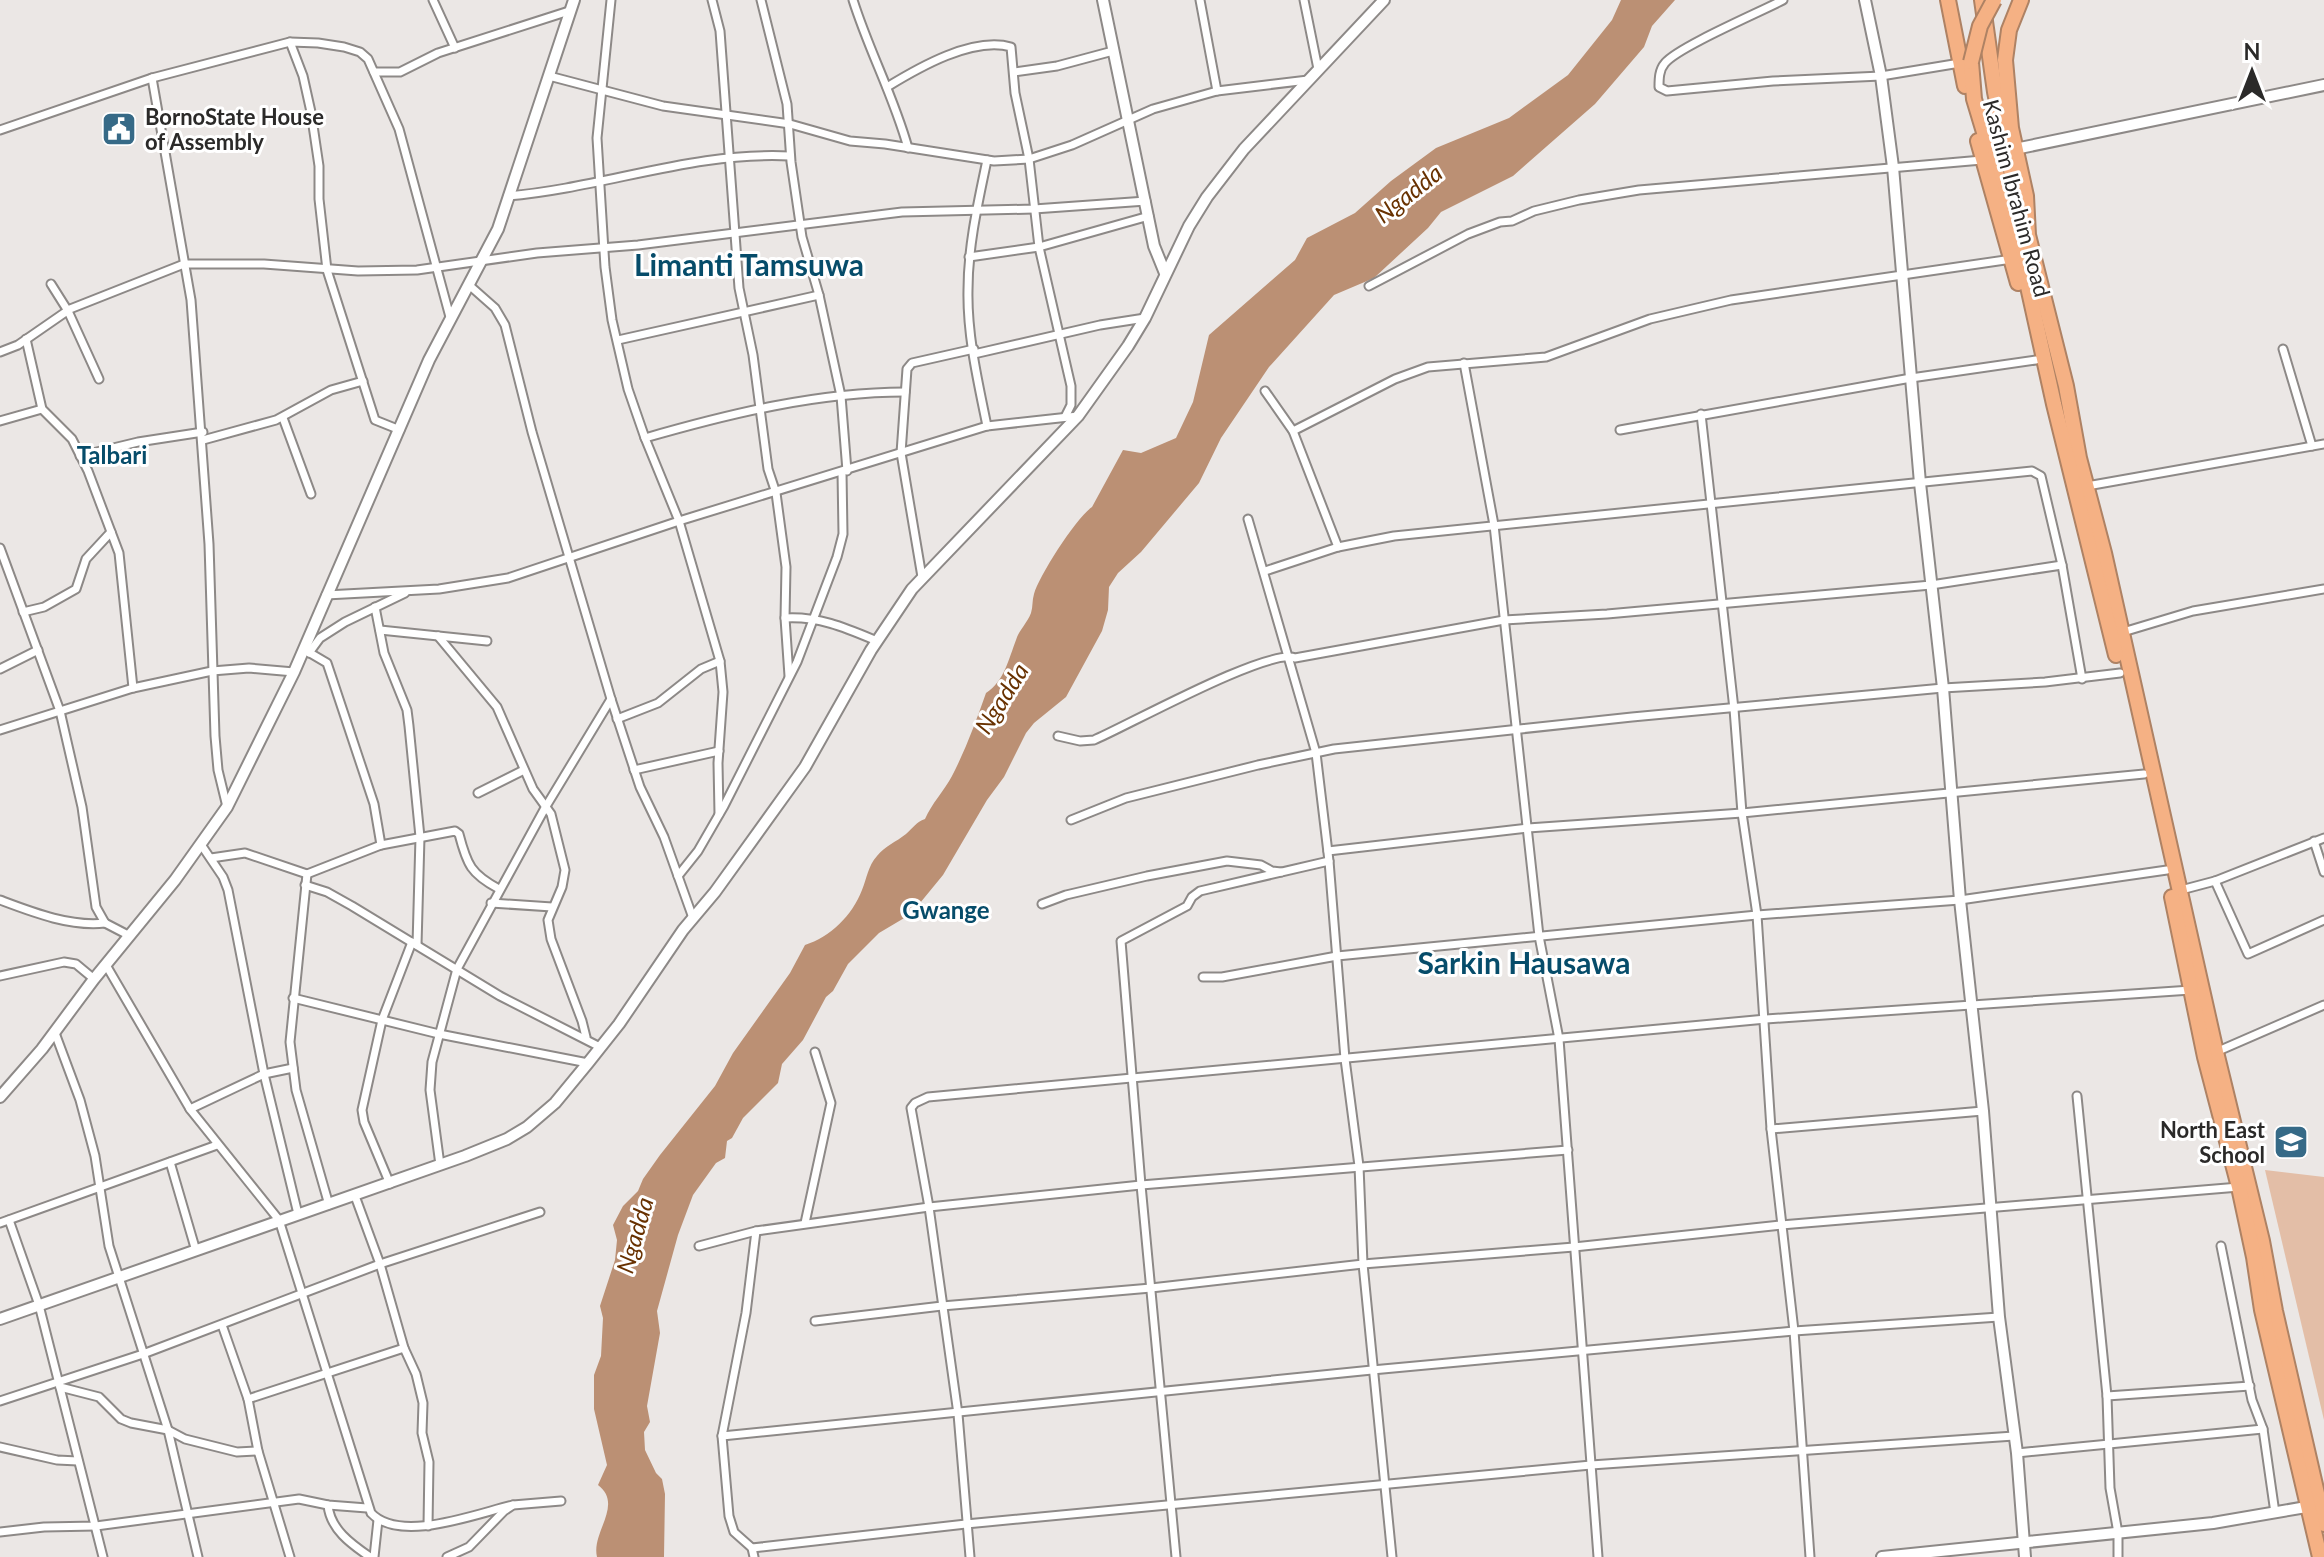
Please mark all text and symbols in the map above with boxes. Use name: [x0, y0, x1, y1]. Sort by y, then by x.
north arrow: [2212, 32, 2292, 112]
text: N: [2244, 38, 2260, 65]
street label: Kashim Ibrahim Road: [1978, 96, 2056, 300]
place label: BornoState House of Assembly: [145, 103, 324, 155]
public building icon: BornoState House of Assembly: [100, 110, 138, 148]
water label: Ngadda: [1368, 158, 1448, 228]
district label: Limanti Tamsuwa: [634, 246, 864, 282]
district label: Talbari: [77, 440, 147, 469]
water label: Ngadda: [968, 657, 1034, 739]
district label: Gwange: [902, 895, 990, 924]
district label: Sarkin Hausawa: [1418, 944, 1630, 980]
place label: North East School: [2160, 1116, 2266, 1168]
school or university icon: North East School: [2272, 1123, 2310, 1161]
water label: Ngadda: [609, 1194, 659, 1276]

